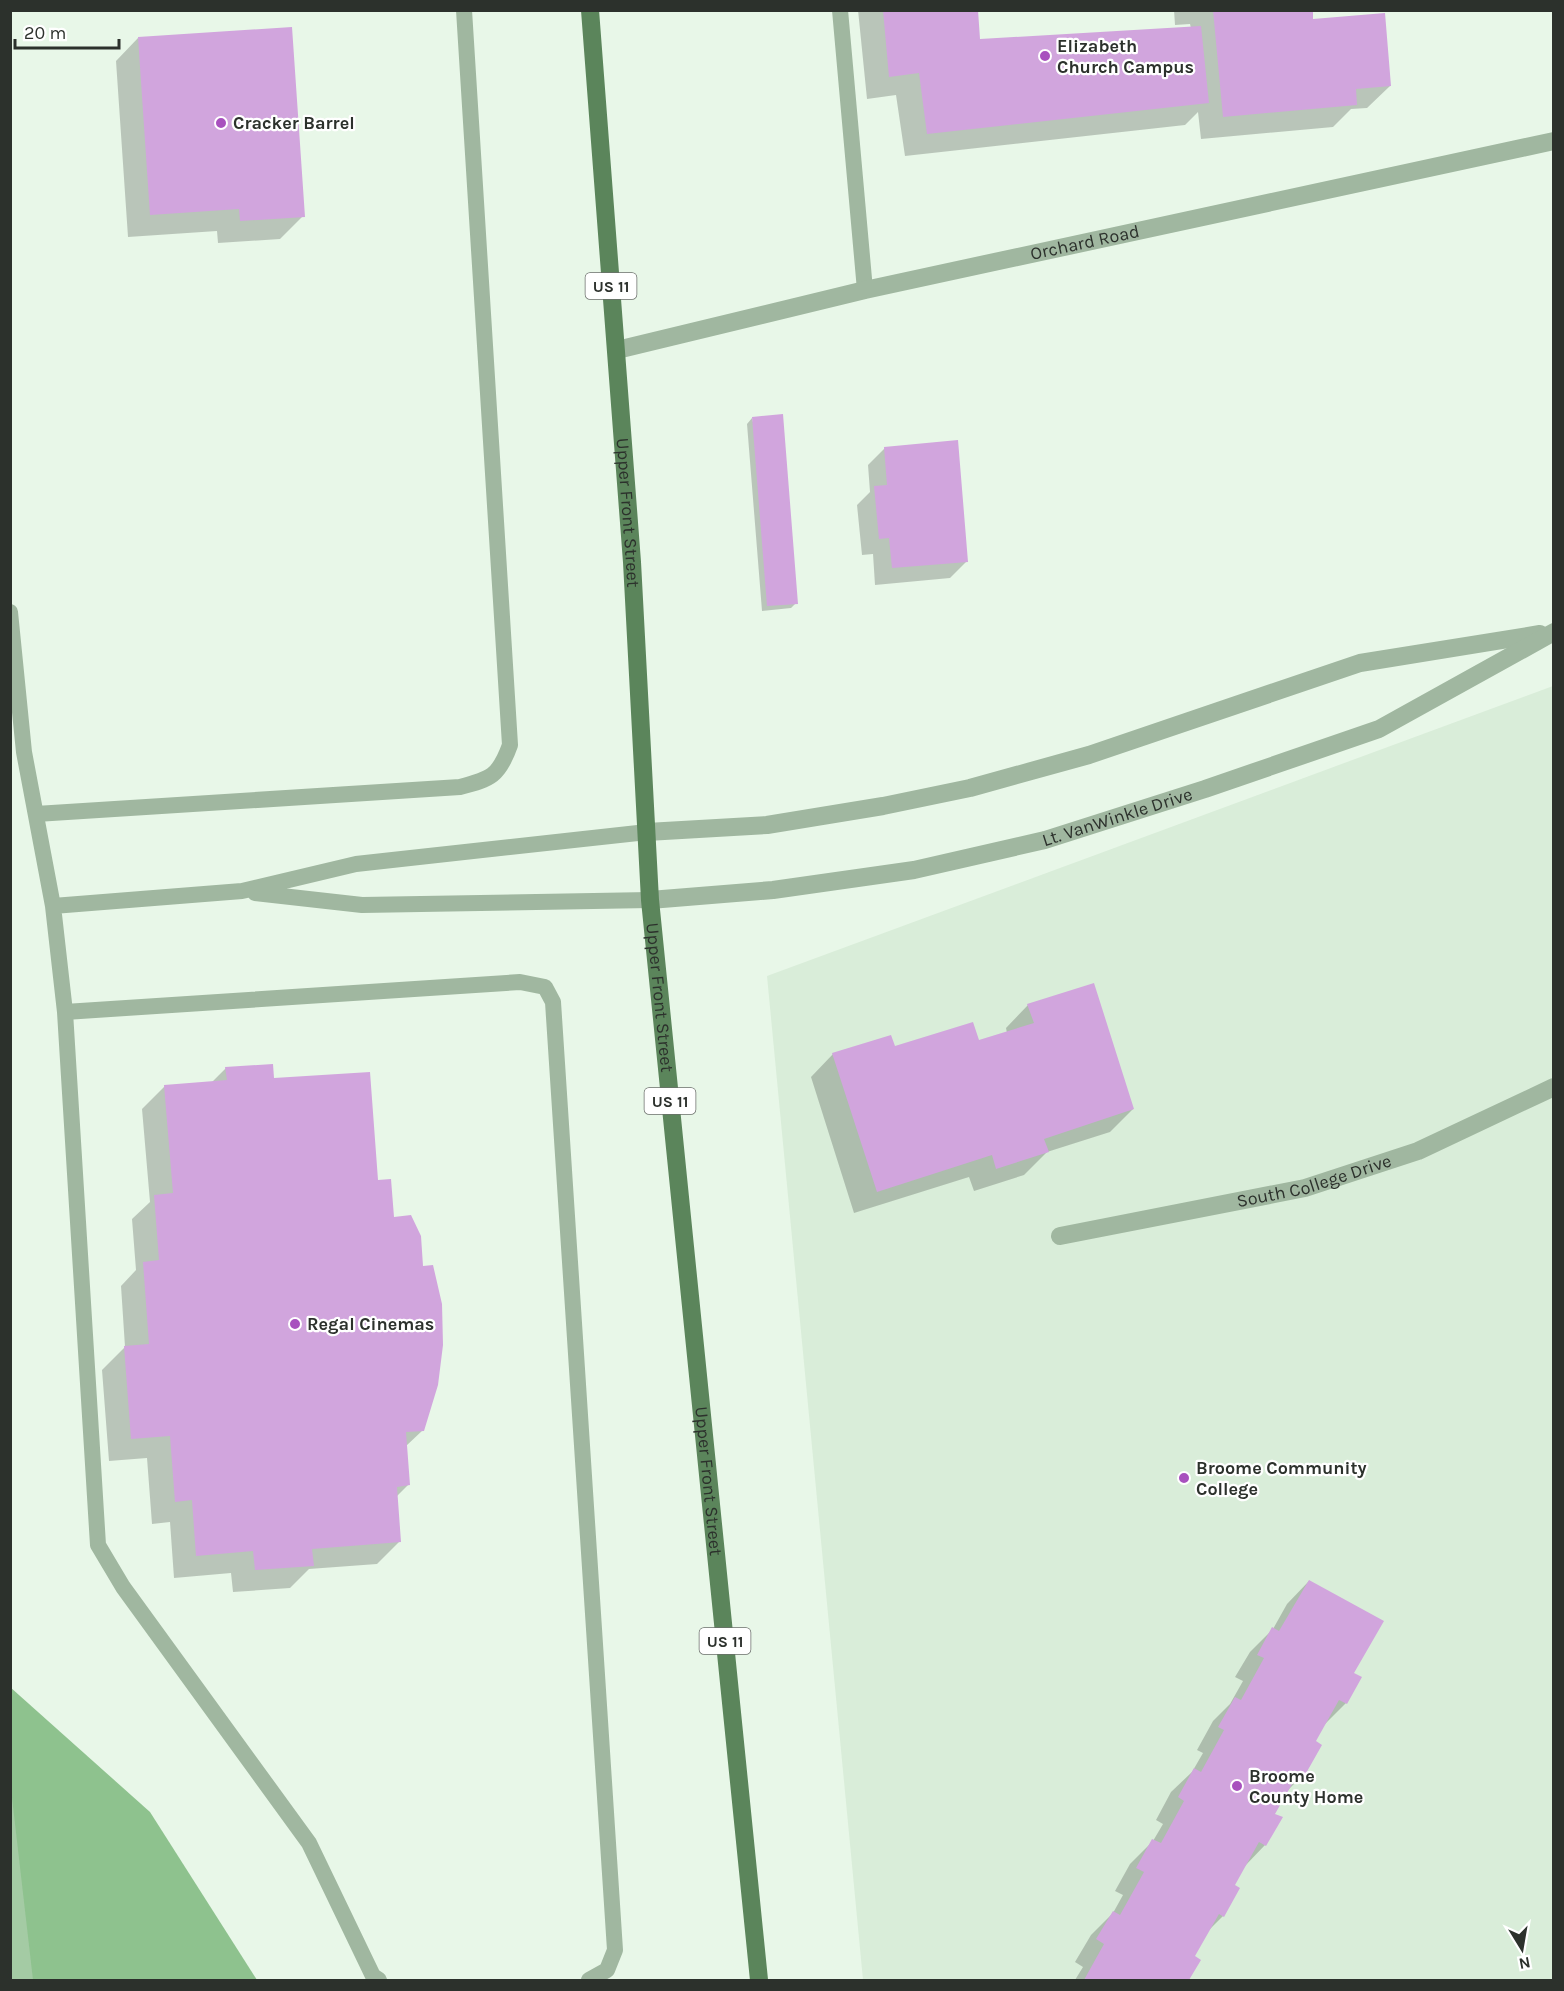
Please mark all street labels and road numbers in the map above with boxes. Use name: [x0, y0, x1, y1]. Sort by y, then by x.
street label: Orchard Road: [1028, 220, 1141, 265]
road number: US 11: [586, 273, 636, 299]
street label: Upper Front Street: [612, 437, 644, 588]
street label: Lt. VanWinkle Drive: [1039, 783, 1195, 851]
street label: Upper Front Street: [641, 922, 678, 1073]
road number: US 11: [644, 1088, 696, 1114]
street label: South College Drive: [1235, 1149, 1394, 1212]
street label: Upper Front Street: [690, 1405, 727, 1557]
road number: US 11: [700, 1628, 750, 1654]

